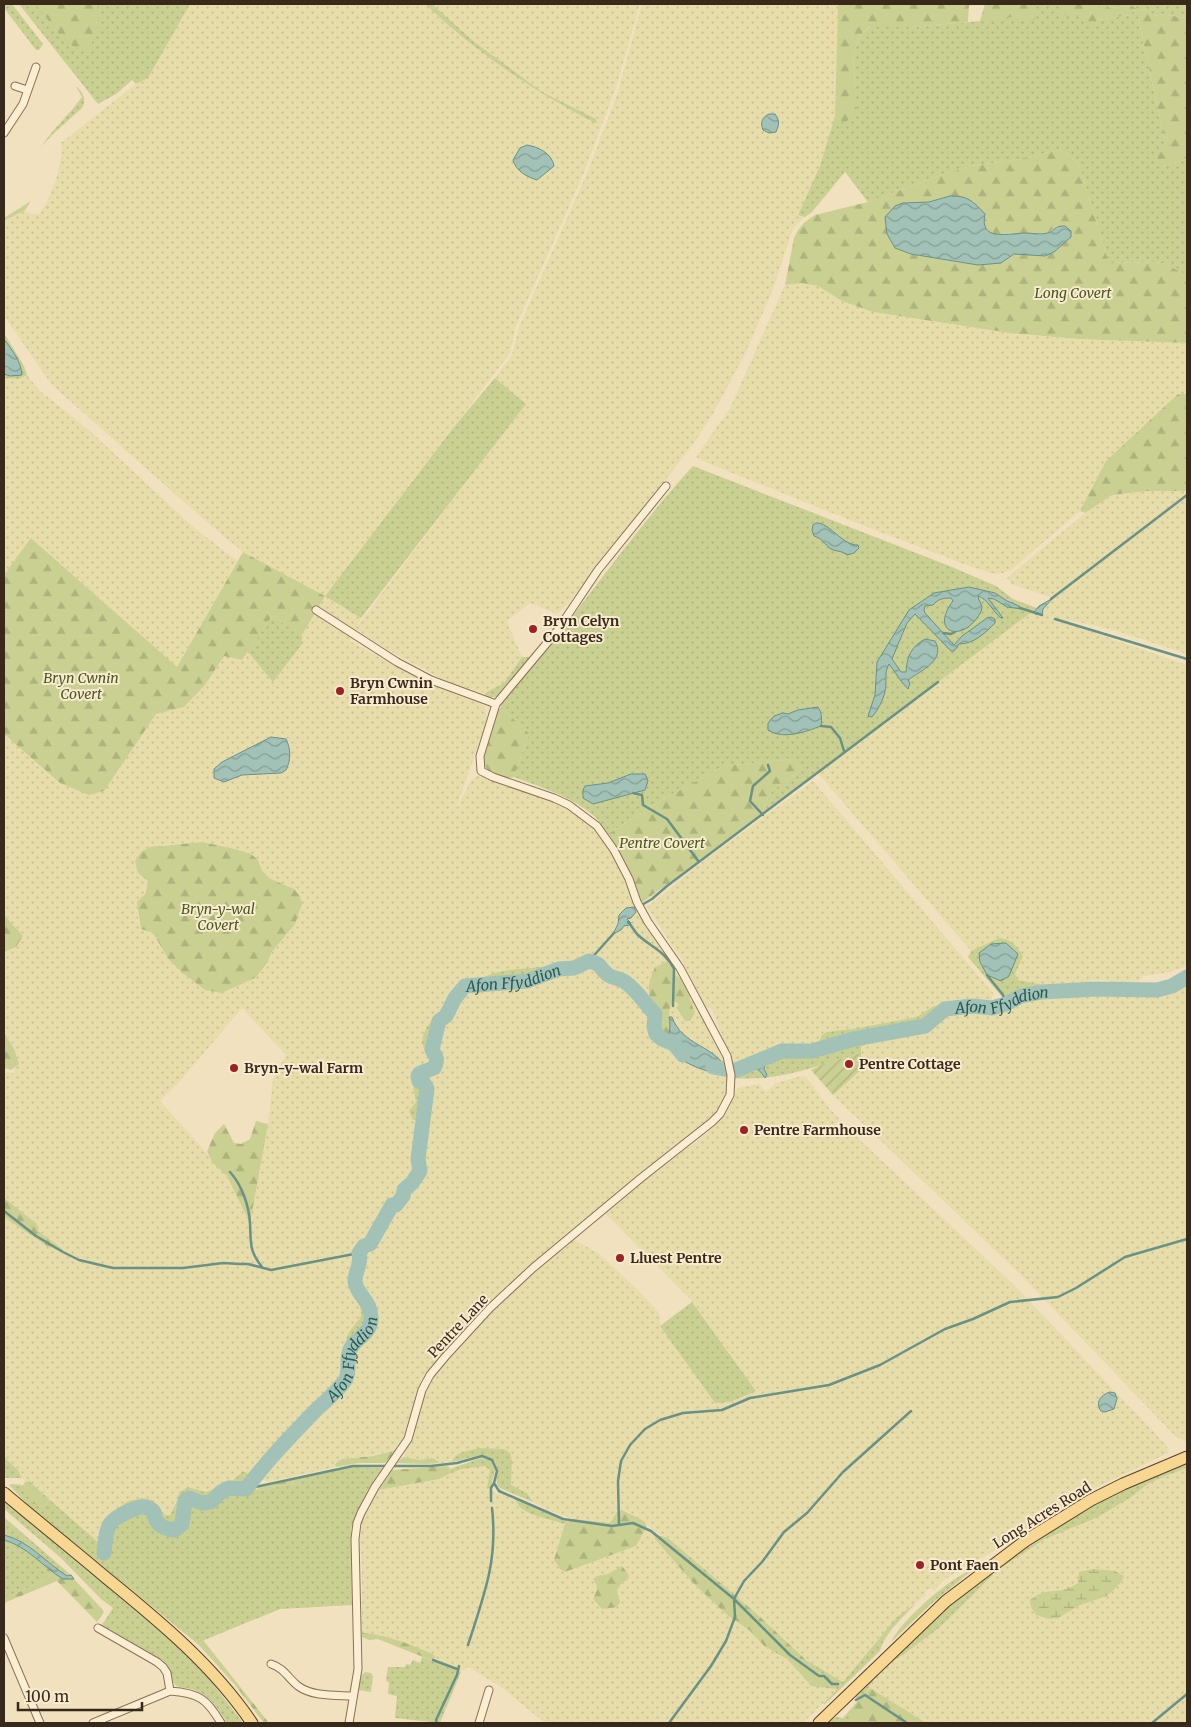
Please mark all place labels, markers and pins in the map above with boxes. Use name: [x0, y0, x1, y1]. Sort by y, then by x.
place label: Bryn Celyn Cottages: [543, 612, 620, 646]
marker: Bryn Celyn Cottages: [527, 623, 539, 635]
place label: Bryn Cwnin Farmhouse: [350, 674, 433, 708]
marker: Bryn Cwnin Farmhouse: [334, 685, 346, 697]
place label: Pentre Cottage: [859, 1055, 961, 1073]
marker: Pentre Cottage: [843, 1058, 855, 1070]
place label: Bryn-y-wal Farm: [244, 1059, 363, 1077]
marker: Bryn-y-wal Farm: [228, 1062, 240, 1074]
place label: Pentre Farmhouse: [754, 1121, 881, 1139]
marker: Pentre Farmhouse: [738, 1124, 750, 1136]
place label: Lluest Pentre: [630, 1249, 722, 1267]
marker: Lluest Pentre: [614, 1252, 626, 1264]
place label: Pont Faen: [930, 1556, 999, 1574]
marker: Pont Faen: [914, 1559, 926, 1571]

